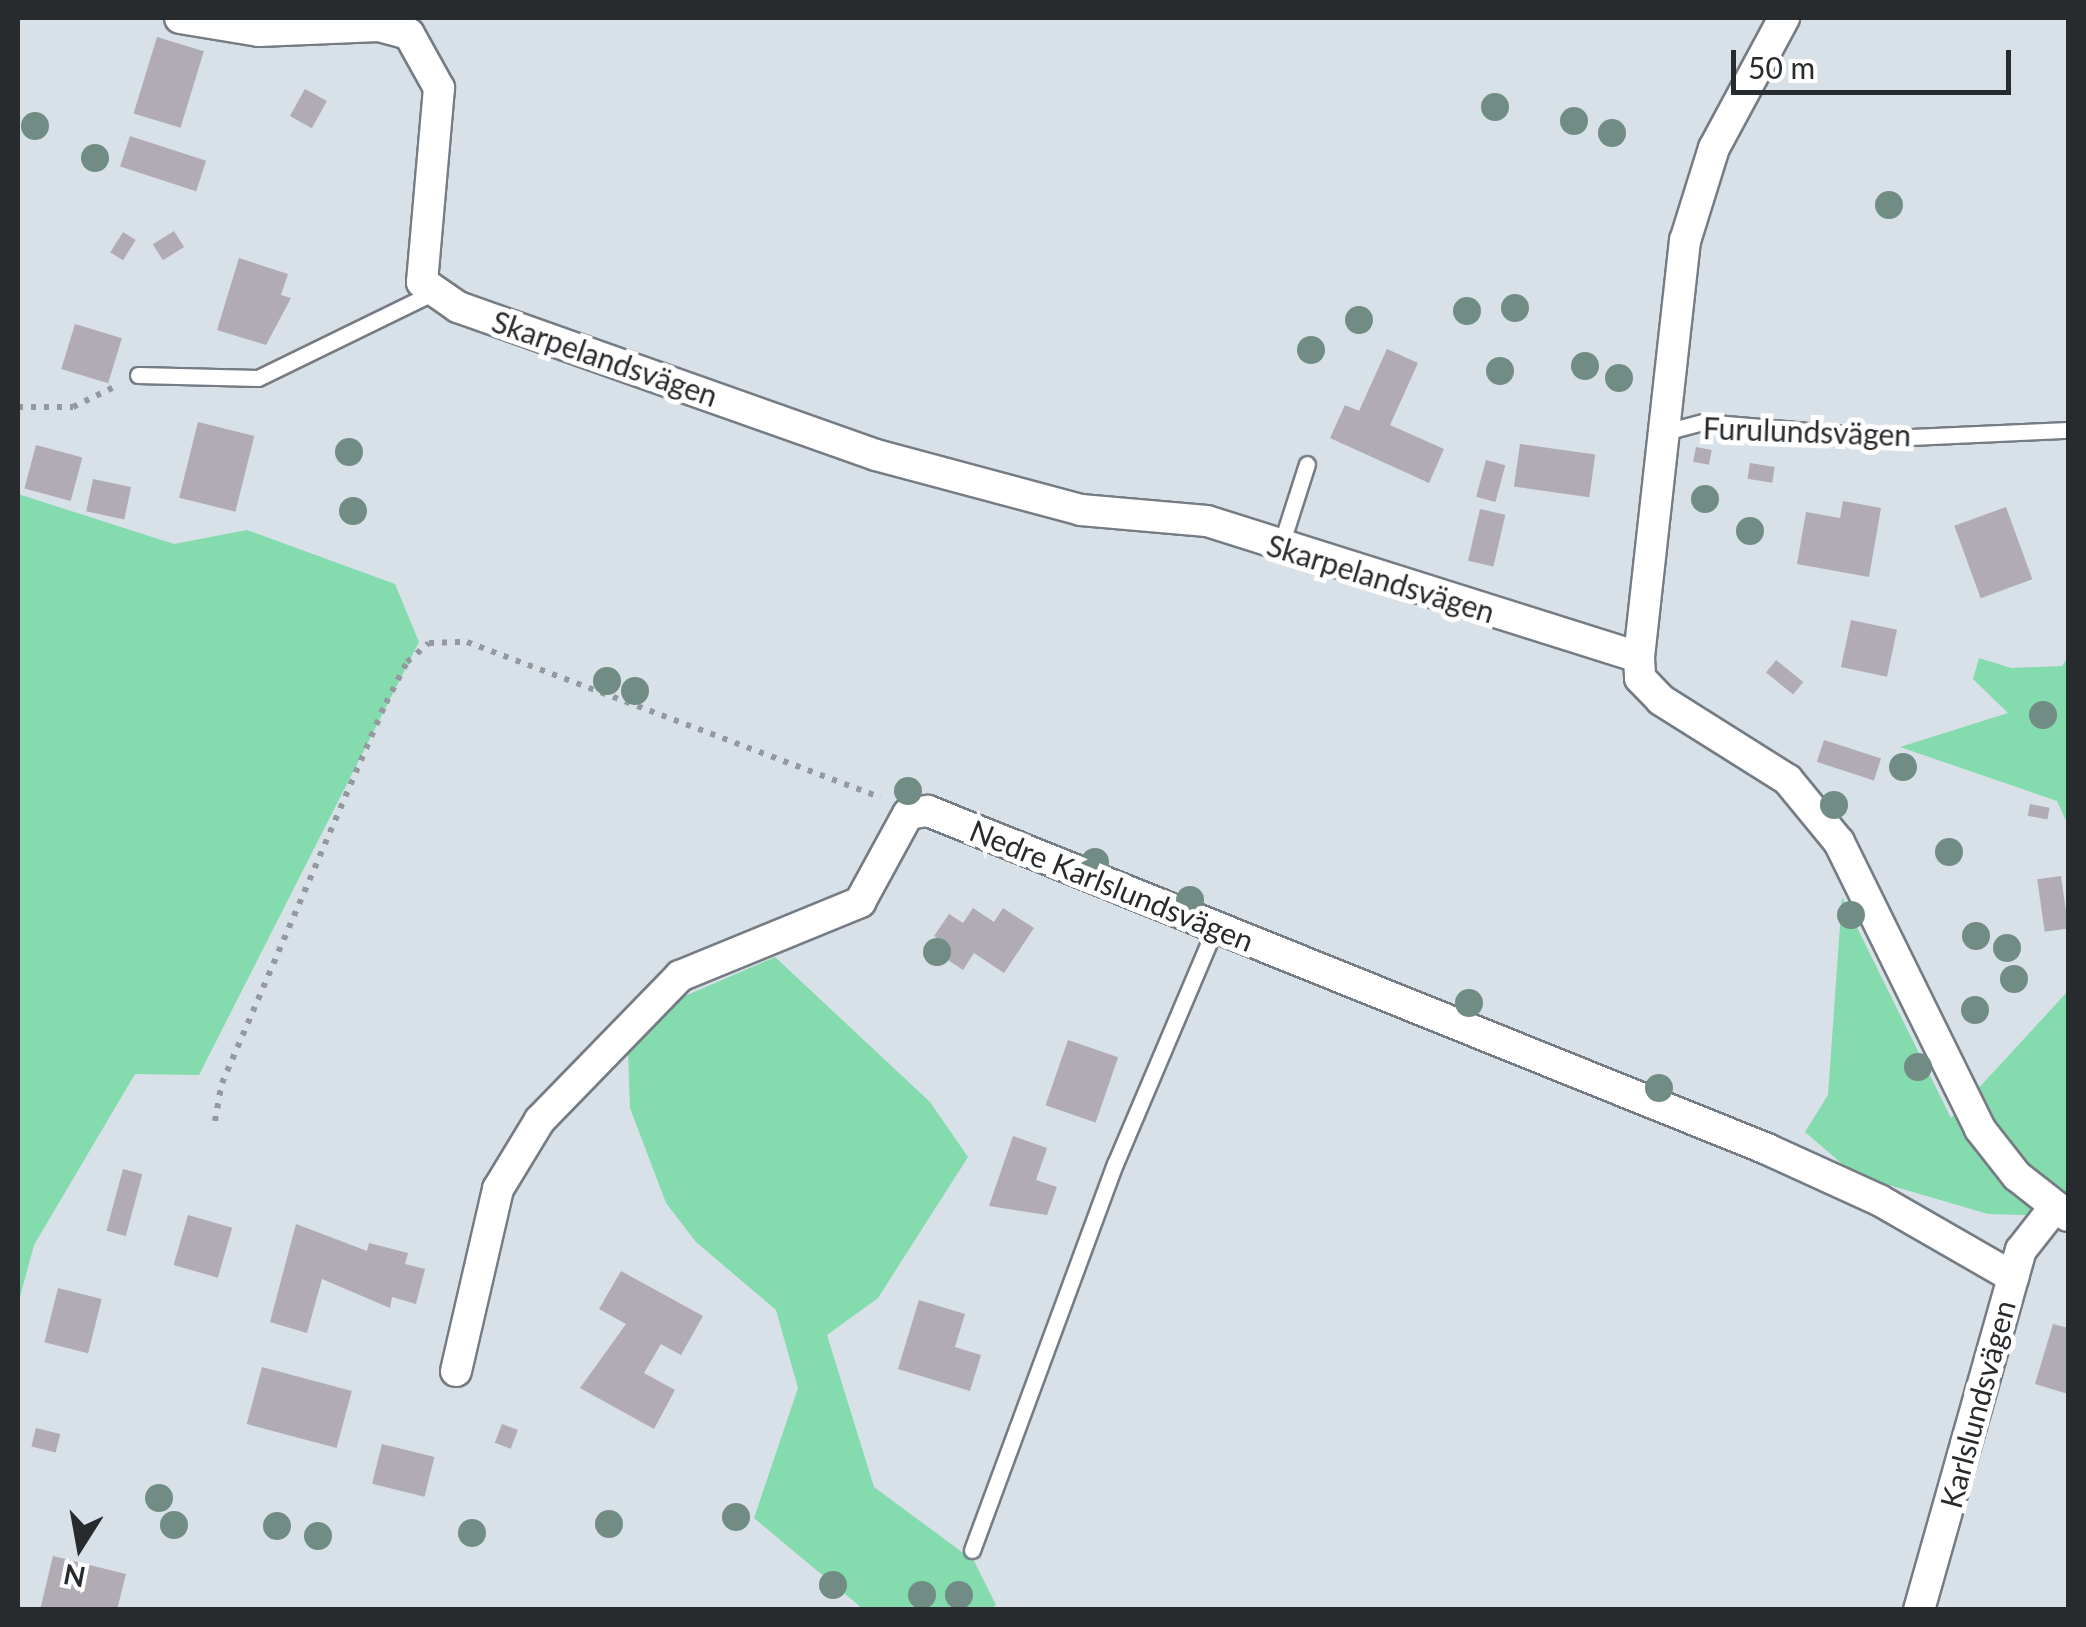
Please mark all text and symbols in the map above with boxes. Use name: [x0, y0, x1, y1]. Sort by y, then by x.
scale bar: [1736, 30, 2016, 92]
text: 50 m: [1748, 49, 1815, 85]
street label: Skarpelandsvägen: [488, 303, 722, 413]
street label: Furulundsvägen: [1702, 409, 1912, 453]
street label: Skarpelandsvägen: [1263, 526, 1499, 630]
street label: Nedre Karlslundsvägen: [965, 812, 1259, 958]
street label: Karlslundsvägen: [1932, 1296, 2022, 1512]
north arrow: [30, 1497, 130, 1597]
text: N: [60, 1558, 88, 1595]

